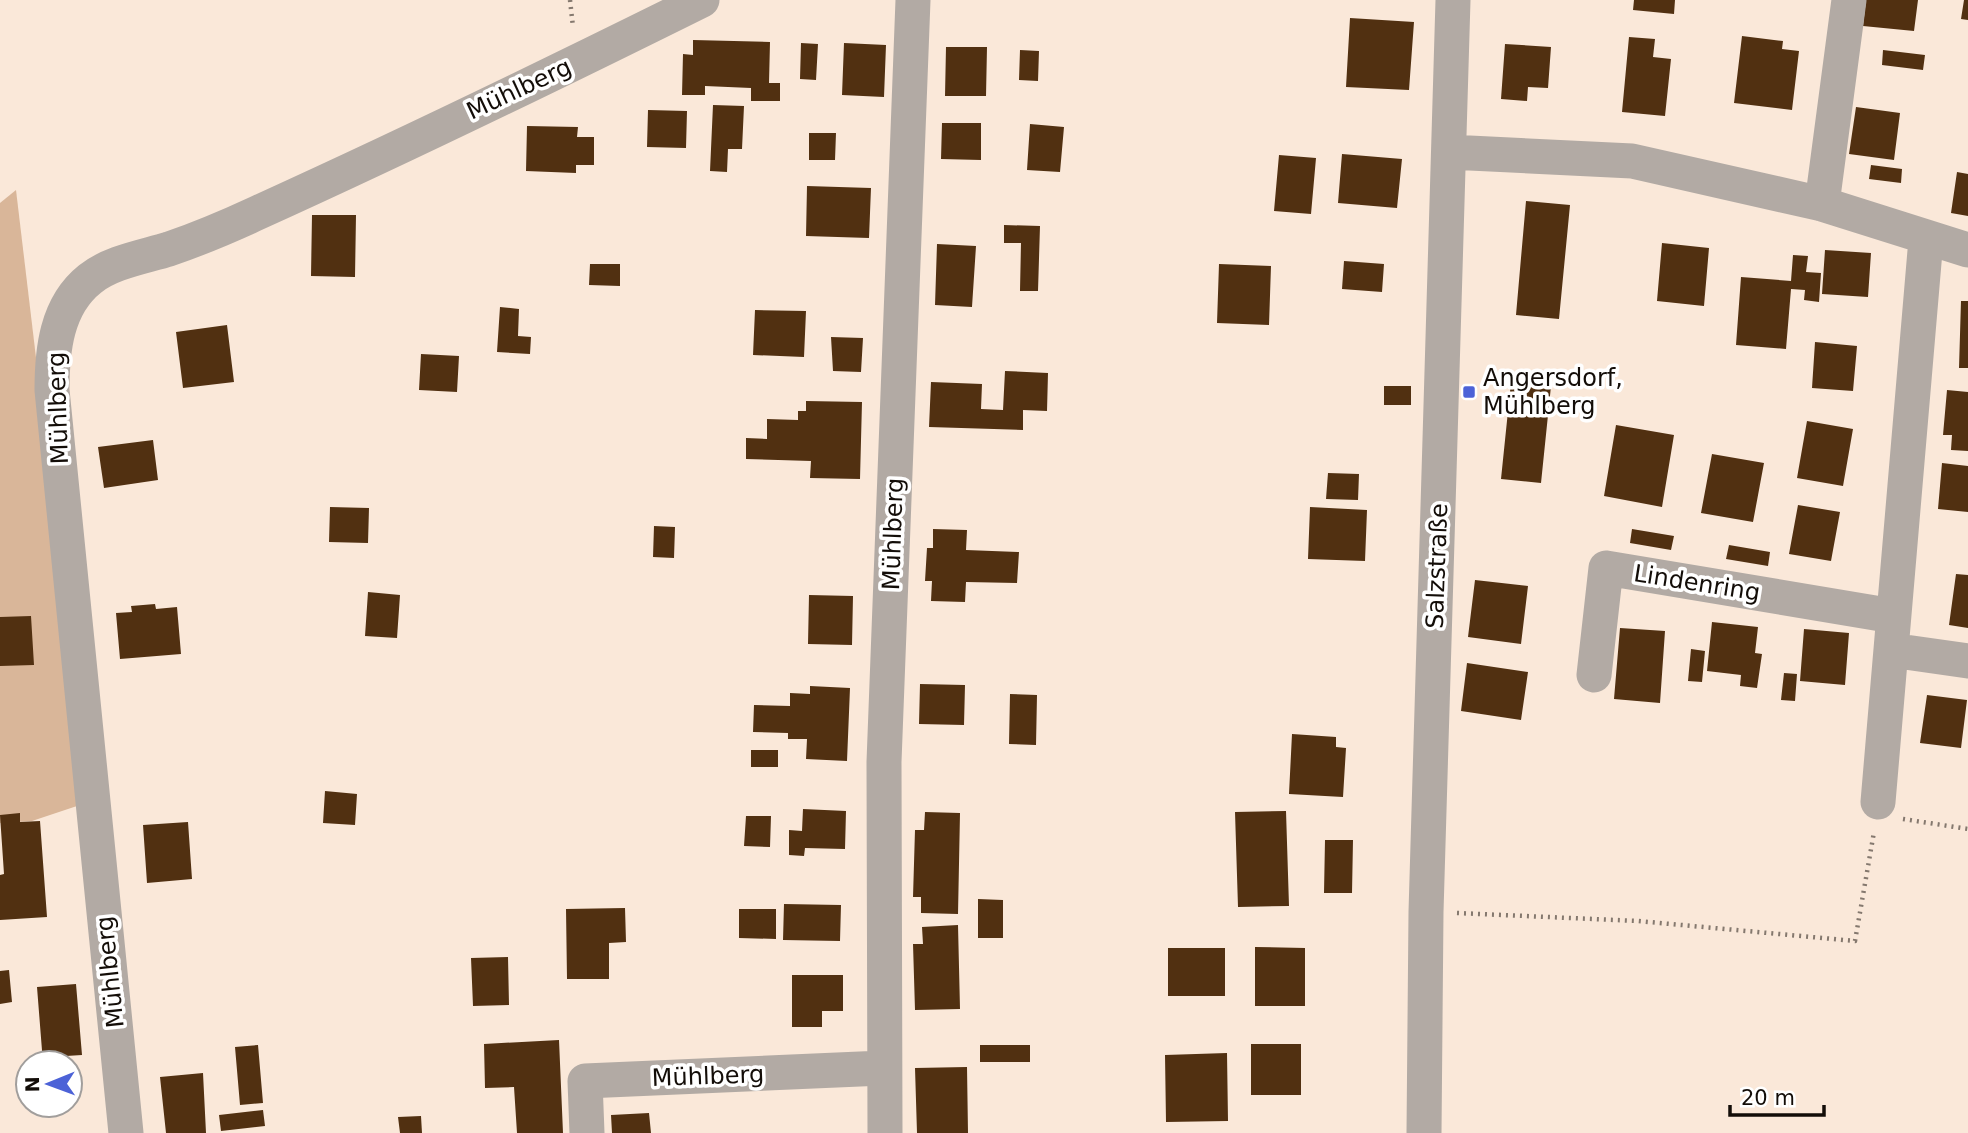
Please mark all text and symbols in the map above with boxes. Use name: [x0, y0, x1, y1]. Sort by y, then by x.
street label: Mühlberg: [462, 53, 576, 125]
street label: Mühlberg: [42, 351, 74, 465]
place label: Angersdorf, Mühlberg: [1483, 364, 1623, 420]
marker: Angersdorf, Mühlberg: [1461, 384, 1477, 400]
street label: Mühlberg: [877, 477, 909, 591]
street label: Salzstraße: [1421, 503, 1453, 629]
street label: Lindenring: [1632, 559, 1762, 607]
street label: Mühlberg: [90, 915, 130, 1029]
north arrow: [14, 1049, 84, 1119]
street label: Mühlberg: [651, 1060, 765, 1092]
scale bar: [1730, 1074, 1825, 1118]
text: N: [21, 1076, 43, 1092]
text: 20 m: [1741, 1086, 1795, 1110]

